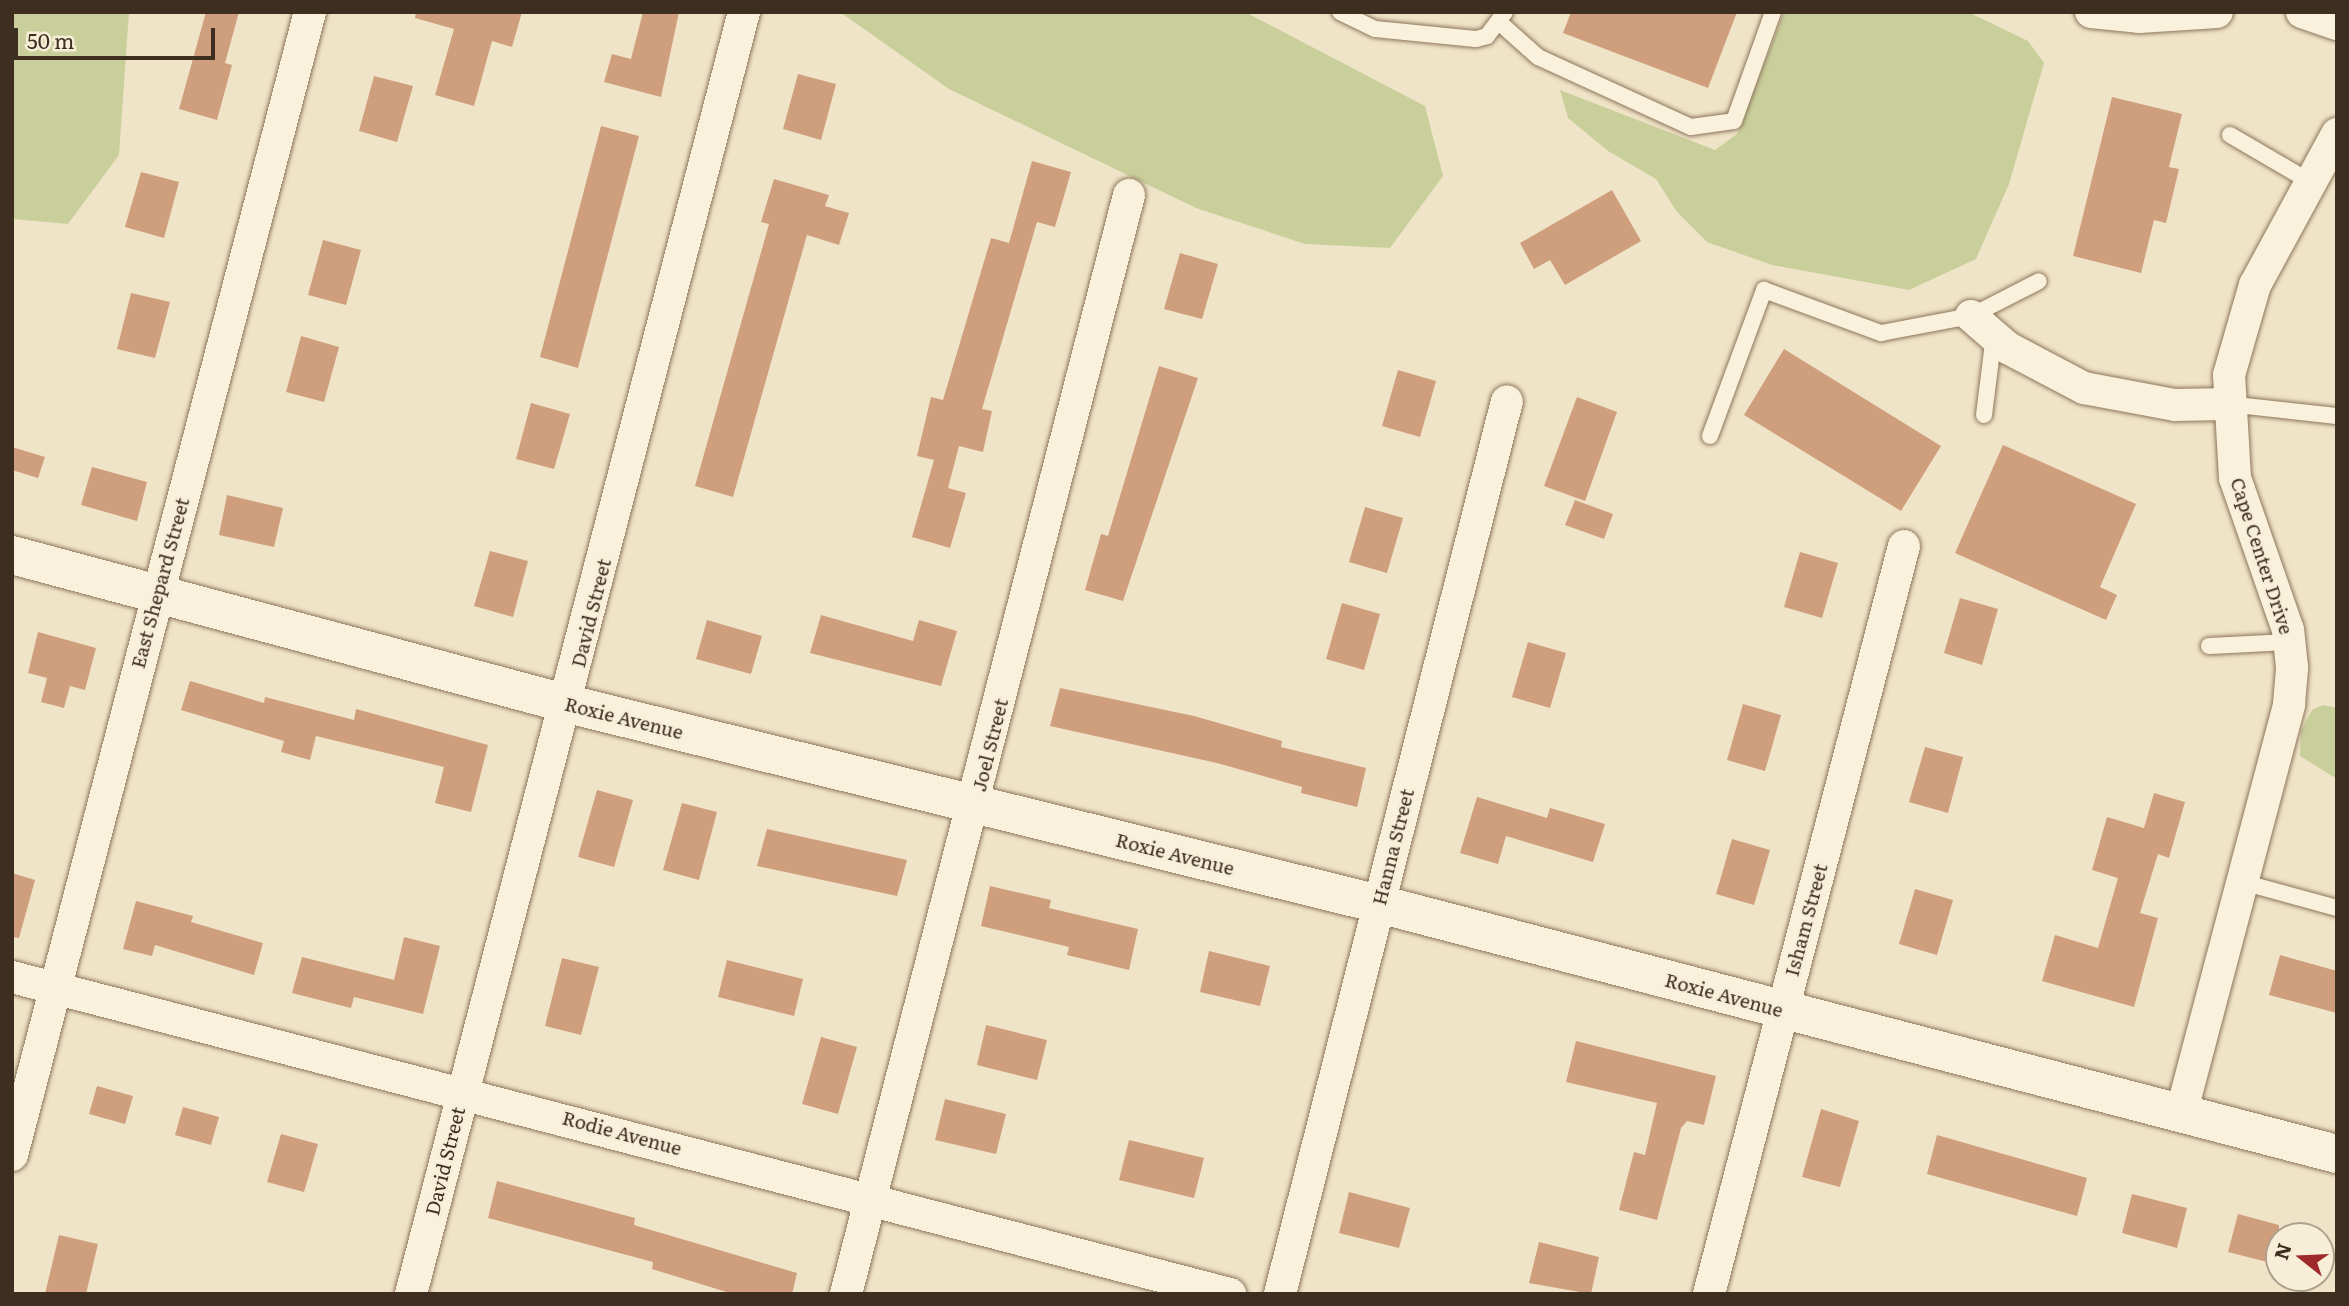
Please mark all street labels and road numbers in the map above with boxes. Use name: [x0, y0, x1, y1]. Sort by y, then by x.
street label: Cape Center Drive: [2226, 475, 2298, 637]
street label: East Shepard Street: [126, 495, 194, 671]
street label: David Street: [566, 556, 616, 670]
street label: Roxie Avenue: [562, 692, 686, 744]
street label: Joel Street: [967, 696, 1013, 794]
street label: Hanna Street: [1368, 786, 1418, 908]
street label: Roxie Avenue: [1113, 828, 1237, 880]
street label: Isham Street: [1780, 861, 1832, 979]
street label: Roxie Avenue: [1662, 968, 1786, 1022]
street label: David Street: [420, 1104, 470, 1218]
street label: Rodie Avenue: [560, 1106, 684, 1160]

